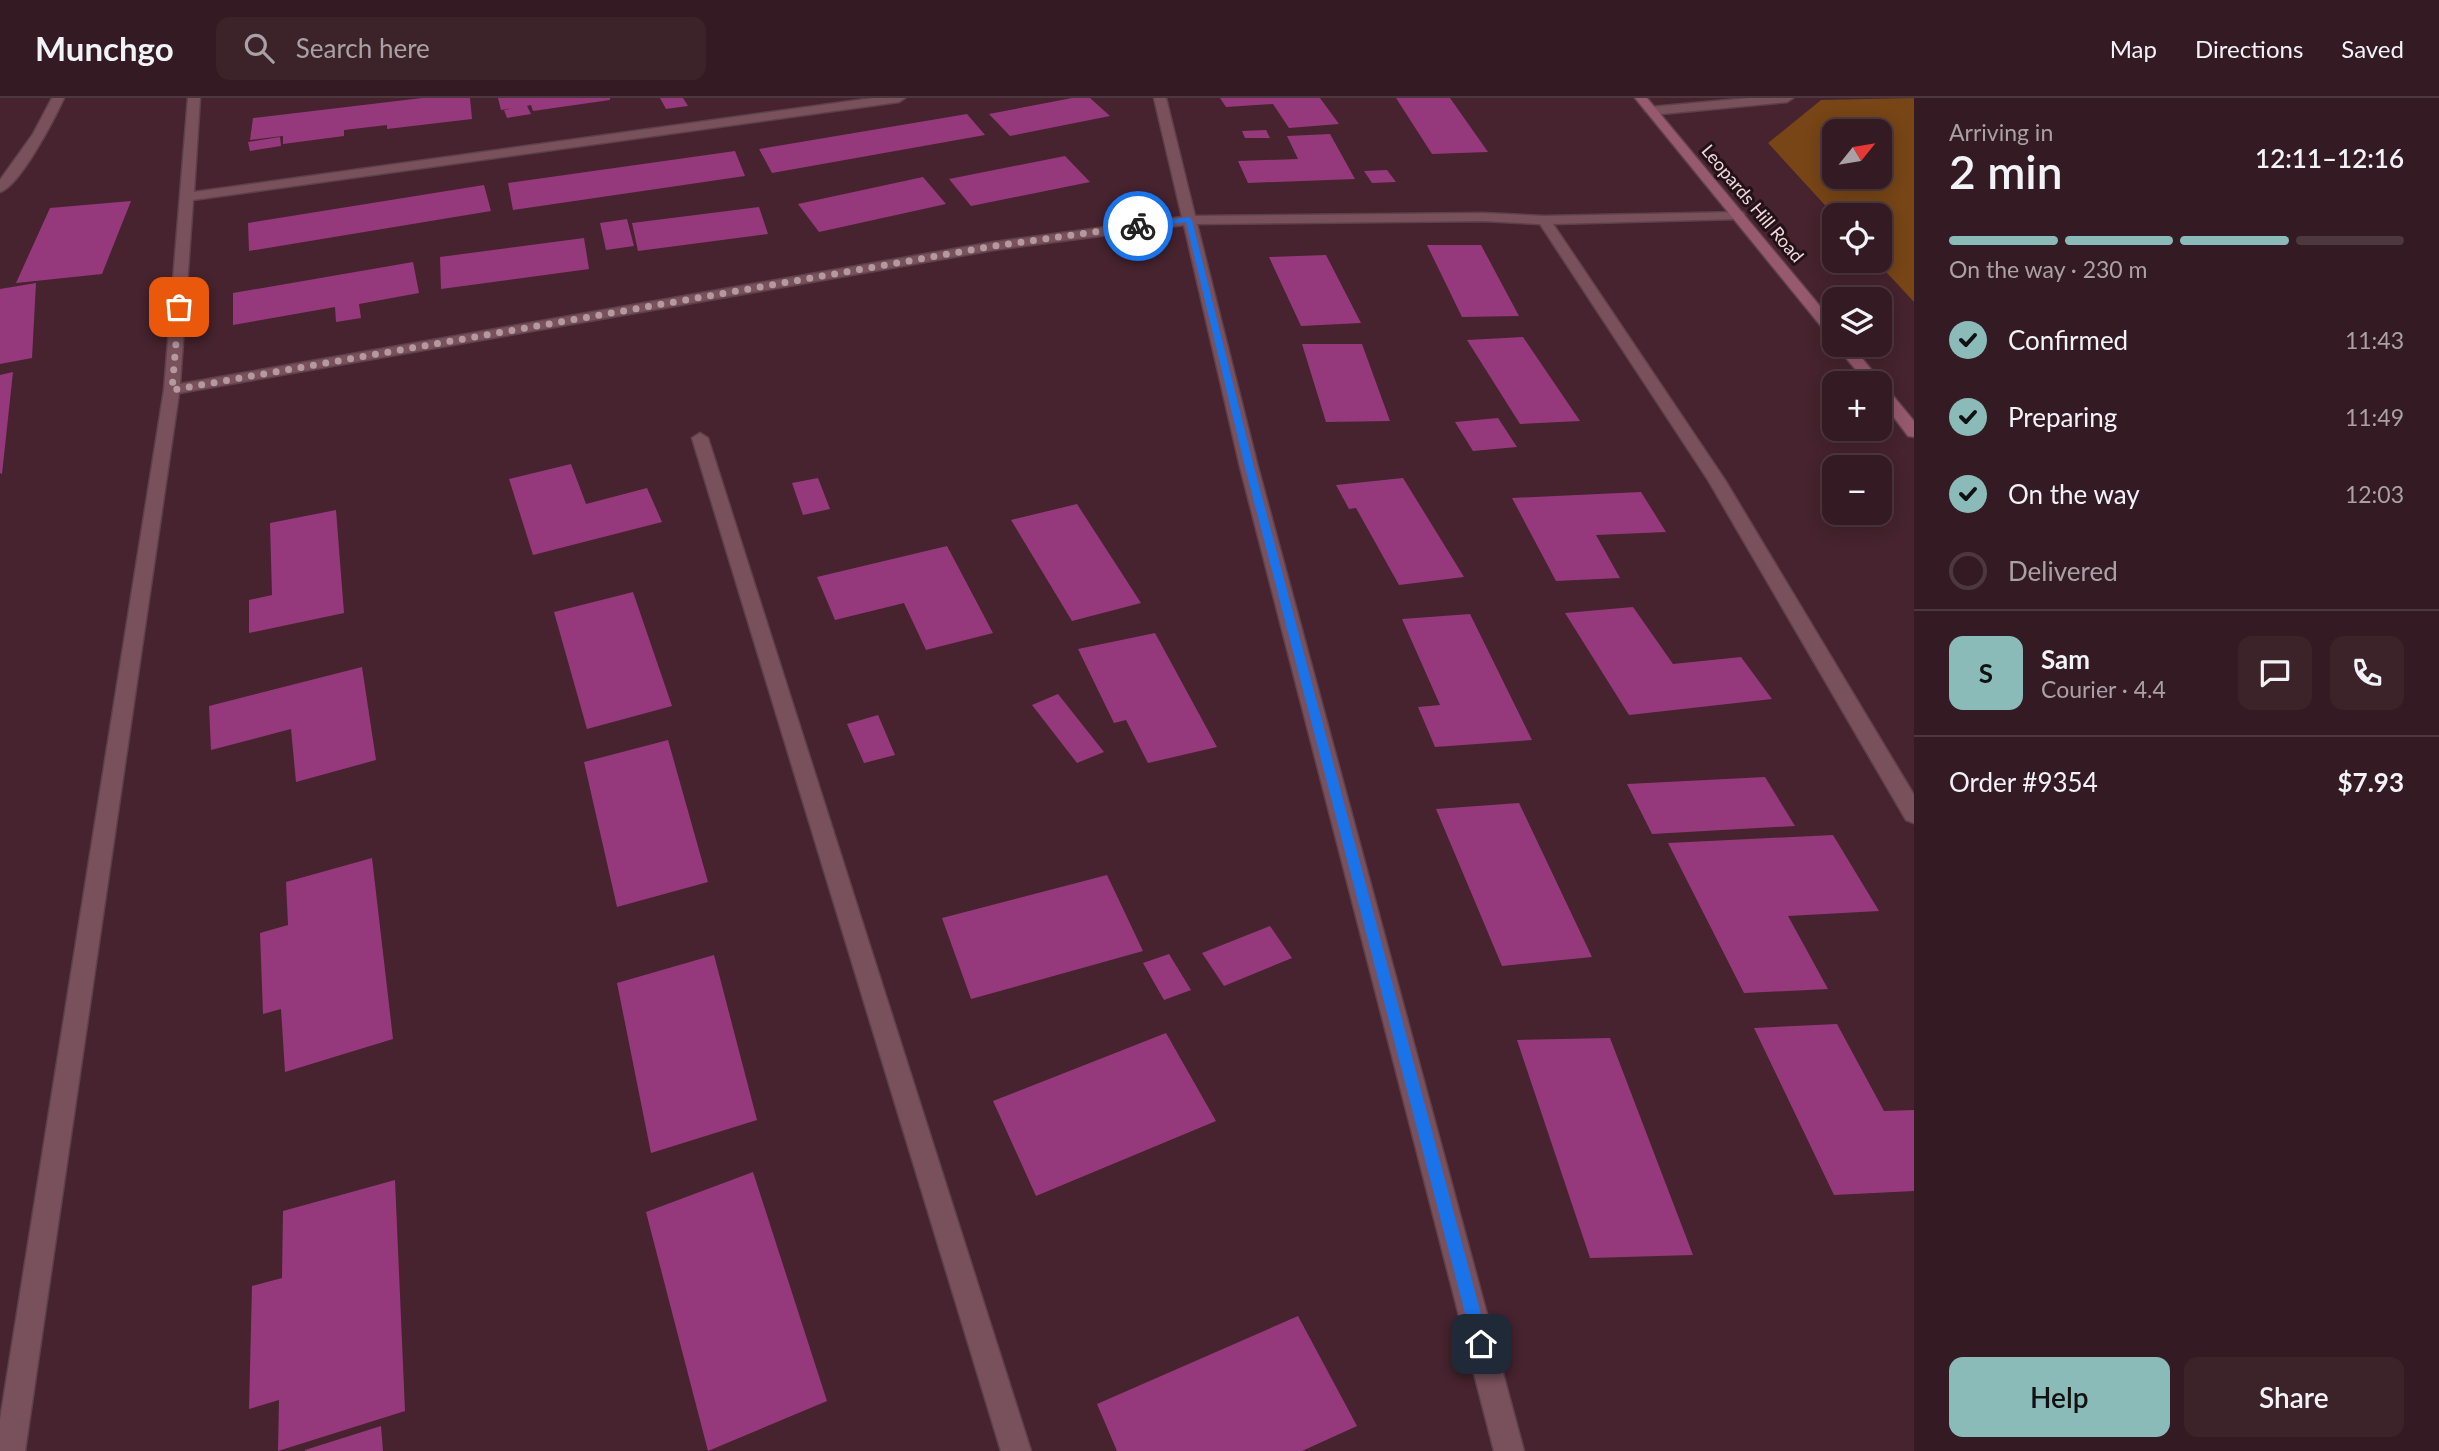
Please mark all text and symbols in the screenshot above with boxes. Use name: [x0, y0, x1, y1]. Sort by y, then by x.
search box: [216, 17, 706, 80]
text: Munchgo: [35, 28, 174, 68]
icon: search: [240, 29, 278, 67]
text: Search here: [296, 32, 430, 64]
text: Map: [2110, 34, 2157, 63]
text: Directions: [2195, 34, 2303, 63]
text: Saved: [2341, 34, 2404, 63]
text: Arriving in: [1949, 118, 2053, 146]
north arrow: [1822, 119, 1892, 189]
map controls: [1822, 119, 1892, 525]
street label: Leopards Hill Road: [1697, 140, 1809, 266]
text: 12:11–12:16: [2255, 142, 2404, 174]
text: 2 min: [1949, 144, 2063, 199]
courier: [1103, 191, 1173, 261]
button: locate: [1822, 203, 1892, 273]
icon: bike: [1119, 207, 1157, 245]
text: On the way · 230 m: [1949, 255, 2148, 283]
pin: [149, 277, 209, 337]
button: layers: [1822, 287, 1892, 357]
icon: bag: [160, 288, 198, 326]
icon: check: [1949, 321, 1987, 359]
text: Confirmed: [2008, 324, 2128, 356]
text: 11:43: [2345, 326, 2404, 354]
button: +: [1822, 371, 1892, 441]
icon: check: [1949, 398, 1987, 436]
text: Preparing: [2008, 401, 2117, 433]
text: 11:49: [2345, 403, 2404, 431]
button: −: [1822, 455, 1892, 525]
icon: check: [1949, 475, 1987, 513]
text: On the way: [2008, 478, 2140, 510]
text: 12:03: [2345, 480, 2404, 508]
text: Delivered: [2008, 555, 2118, 587]
button: chat: [2238, 636, 2312, 710]
button: phone: [2330, 636, 2404, 710]
text: Sam: [2041, 643, 2090, 675]
text: S: [1979, 657, 1993, 689]
text: Courier · 4.4: [2041, 675, 2166, 703]
text: Order #9354: [1949, 766, 2098, 798]
text: $7.93: [2338, 766, 2404, 798]
pin: [1451, 1314, 1511, 1374]
icon: home: [1462, 1325, 1500, 1363]
button: Help: [1949, 1357, 2170, 1437]
button: Share: [2184, 1357, 2404, 1437]

